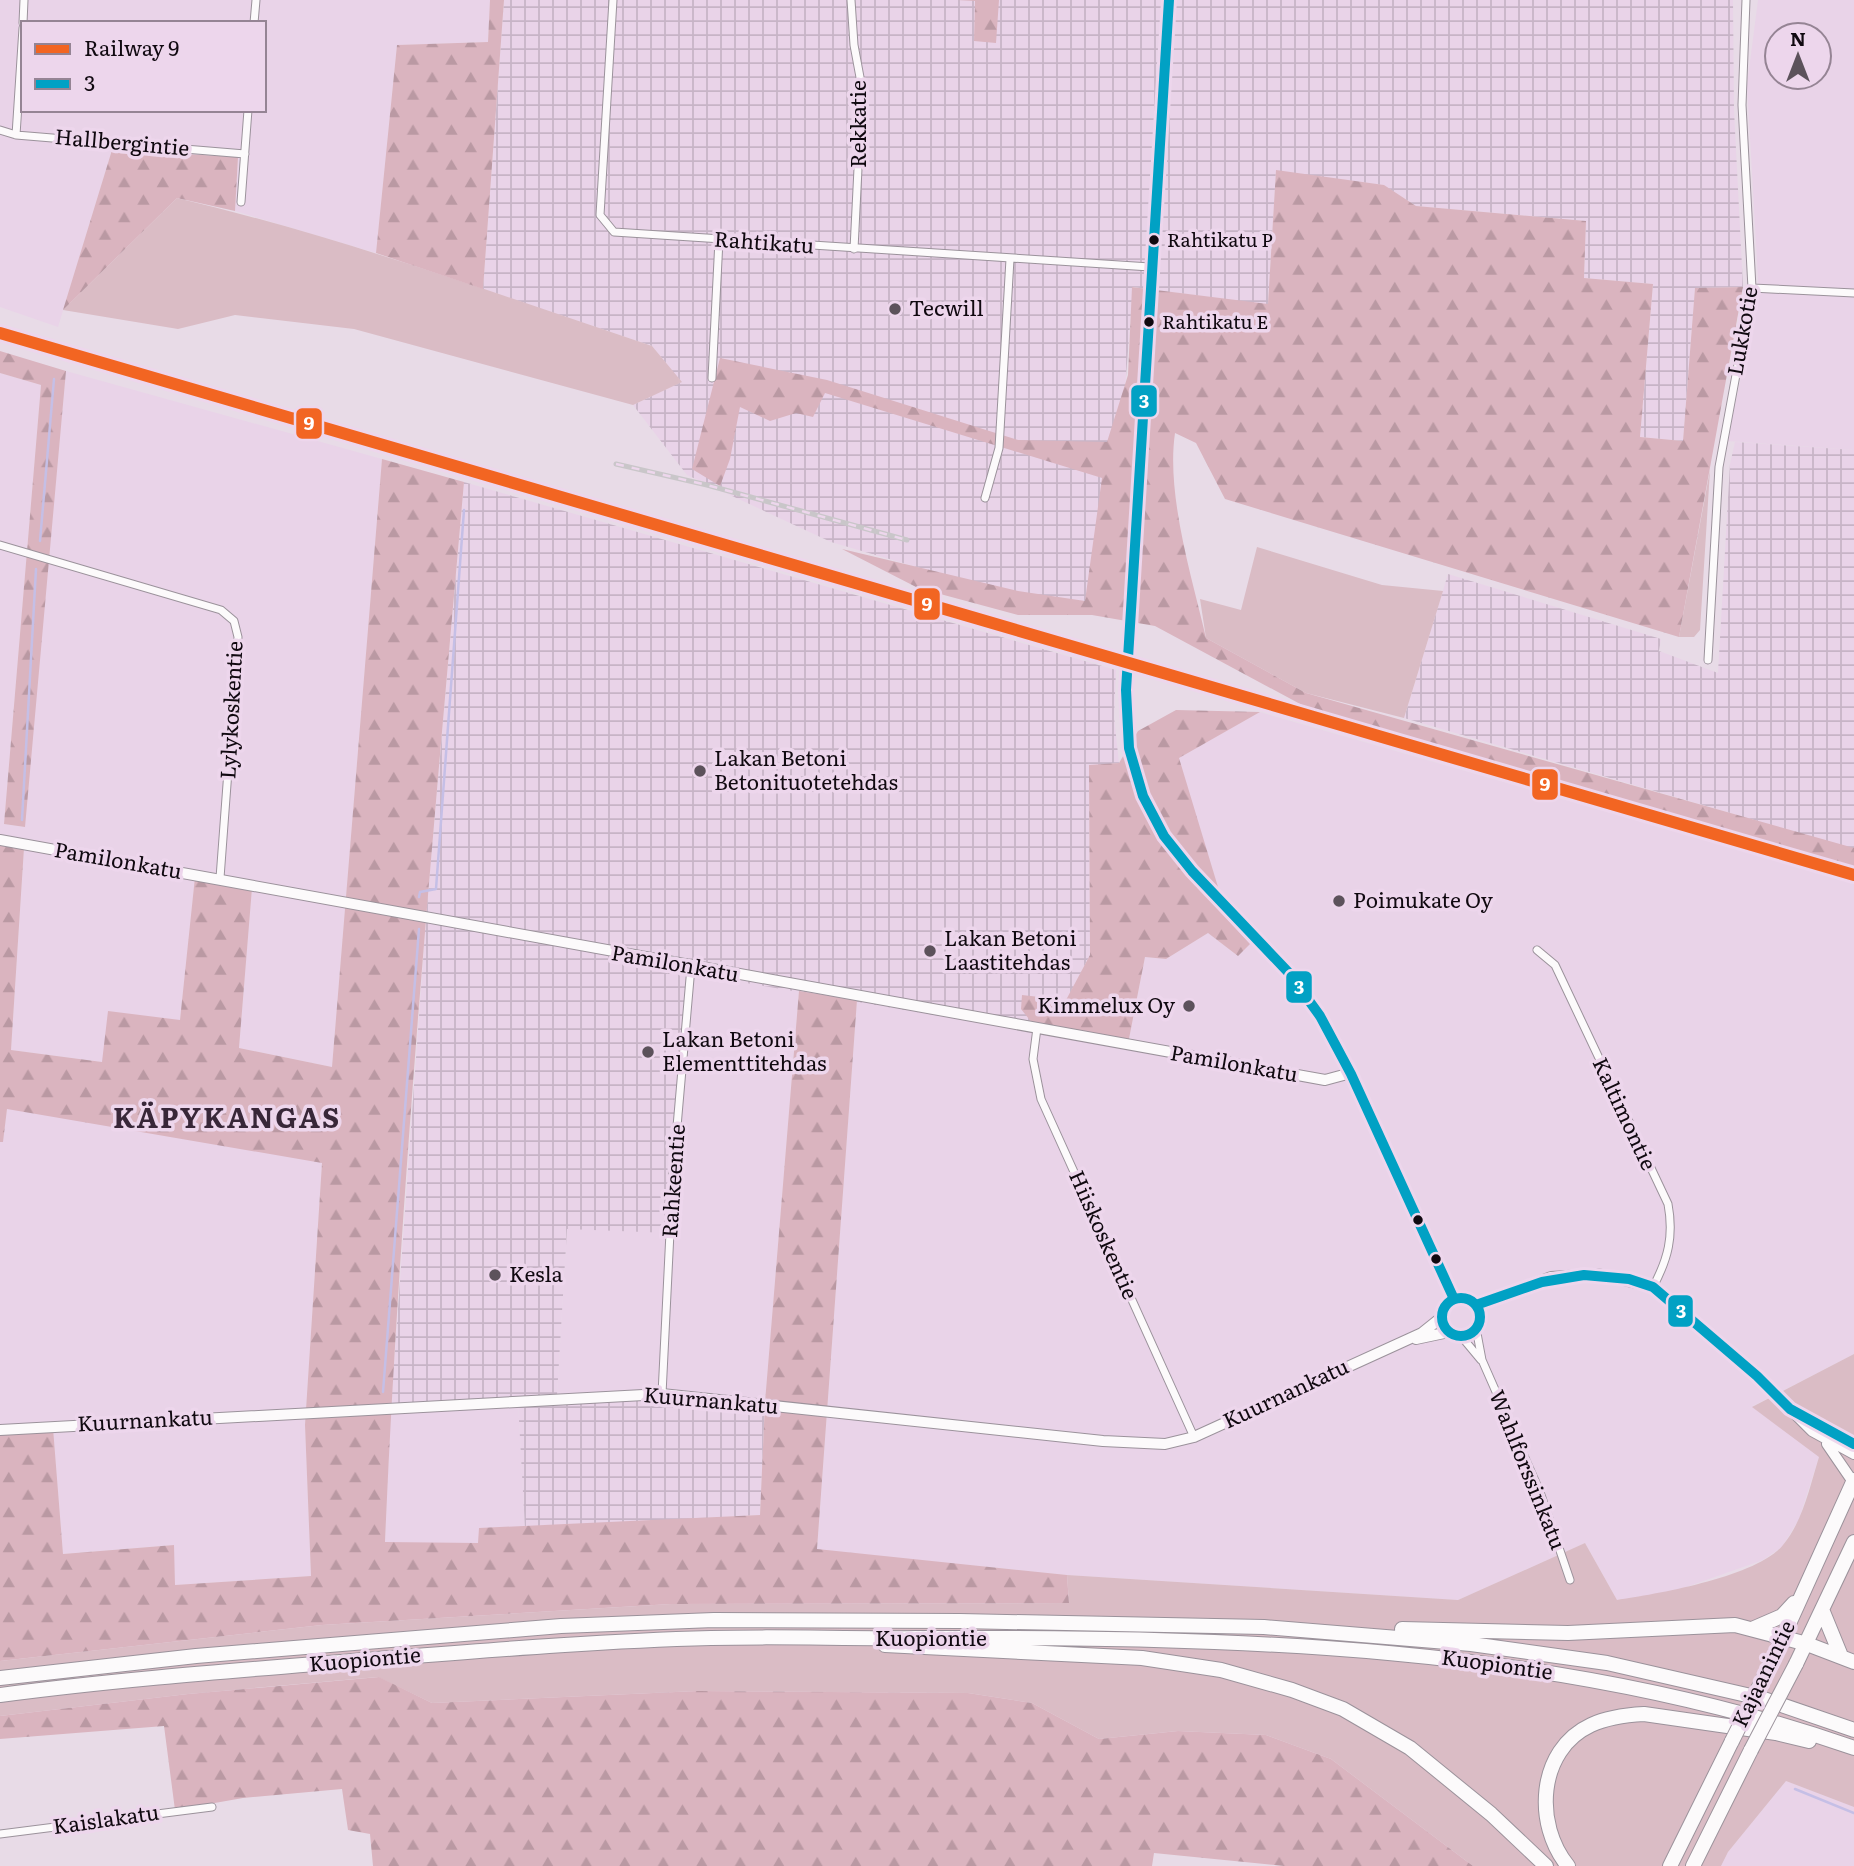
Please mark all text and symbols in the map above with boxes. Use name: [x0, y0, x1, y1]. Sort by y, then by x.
legend: [21, 21, 266, 112]
north arrow: [1763, 21, 1833, 91]
text: N: [1790, 24, 1806, 52]
text: Railway 9: [84, 31, 179, 62]
text: 3: [84, 66, 95, 97]
street label: Rekkatie: [841, 80, 872, 168]
street label: Hallbergintie: [54, 119, 191, 162]
street label: Rahtikatu: [713, 222, 815, 259]
place label: Rahtikatu P: [1167, 225, 1273, 253]
marker: Rahtikatu P: [1147, 233, 1161, 247]
street label: Lukkotie: [1717, 283, 1764, 378]
place label: Tecwill: [909, 291, 984, 322]
marker: Tecwill: [887, 301, 903, 317]
place label: Rahtikatu E: [1162, 307, 1268, 335]
marker: Rahtikatu E: [1142, 315, 1156, 329]
line badge: 3: [1130, 384, 1158, 418]
text: 3: [1139, 386, 1149, 414]
line badge: 9: [295, 407, 323, 440]
text: 9: [304, 408, 315, 436]
line badge: 9: [913, 587, 941, 621]
text: 9: [922, 589, 933, 617]
street label: Lylykoskentie: [210, 640, 249, 780]
place label: Lakan Betoni Betonituotetehdas: [714, 741, 898, 796]
marker: Lakan Betoni Betonituotetehdas: [692, 763, 708, 779]
line badge: 9: [1531, 768, 1559, 801]
text: 9: [1540, 769, 1551, 797]
street label: Pamilonkatu: [52, 832, 185, 885]
place label: Poimukate Oy: [1353, 883, 1494, 914]
marker: Poimukate Oy: [1331, 893, 1347, 909]
place label: Lakan Betoni Laastitehdas: [944, 921, 1077, 976]
street label: Pamilonkatu: [609, 935, 742, 988]
marker: Lakan Betoni Laastitehdas: [922, 943, 938, 959]
line badge: 3: [1285, 970, 1313, 1004]
text: 3: [1294, 972, 1304, 1000]
place label: Kimmelux Oy: [1037, 988, 1176, 1019]
marker: Kimmelux Oy: [1181, 998, 1197, 1014]
place label: Lakan Betoni Elementtitehdas: [662, 1022, 827, 1077]
street label: Pamilonkatu: [1168, 1035, 1301, 1088]
marker: Lakan Betoni Elementtitehdas: [640, 1044, 656, 1060]
street label: Kaltimontie: [1587, 1051, 1666, 1174]
district label: KÄPYKANGAS: [113, 1095, 341, 1137]
street label: Rahkeentie: [652, 1123, 691, 1239]
street label: Hiiskoskentie: [1063, 1165, 1148, 1303]
unlabelled marker: [1411, 1213, 1425, 1227]
unlabelled marker: [1429, 1252, 1443, 1266]
place label: Kesla: [509, 1257, 564, 1288]
marker: Kesla: [487, 1267, 503, 1283]
line badge: 3: [1667, 1294, 1694, 1328]
text: 3: [1676, 1296, 1686, 1324]
street label: Kuurnankatu: [1217, 1349, 1353, 1434]
street label: Kuurnankatu: [642, 1377, 780, 1420]
street label: Wahlforssinkatu: [1483, 1385, 1575, 1554]
street label: Kuurnankatu: [76, 1399, 213, 1438]
street label: Kajaanintie: [1722, 1614, 1801, 1732]
street label: Kuopiontie: [875, 1621, 987, 1652]
street label: Kuopiontie: [308, 1637, 422, 1678]
street label: Kuopiontie: [1440, 1639, 1555, 1686]
street label: Kaislakatu: [51, 1795, 161, 1840]

